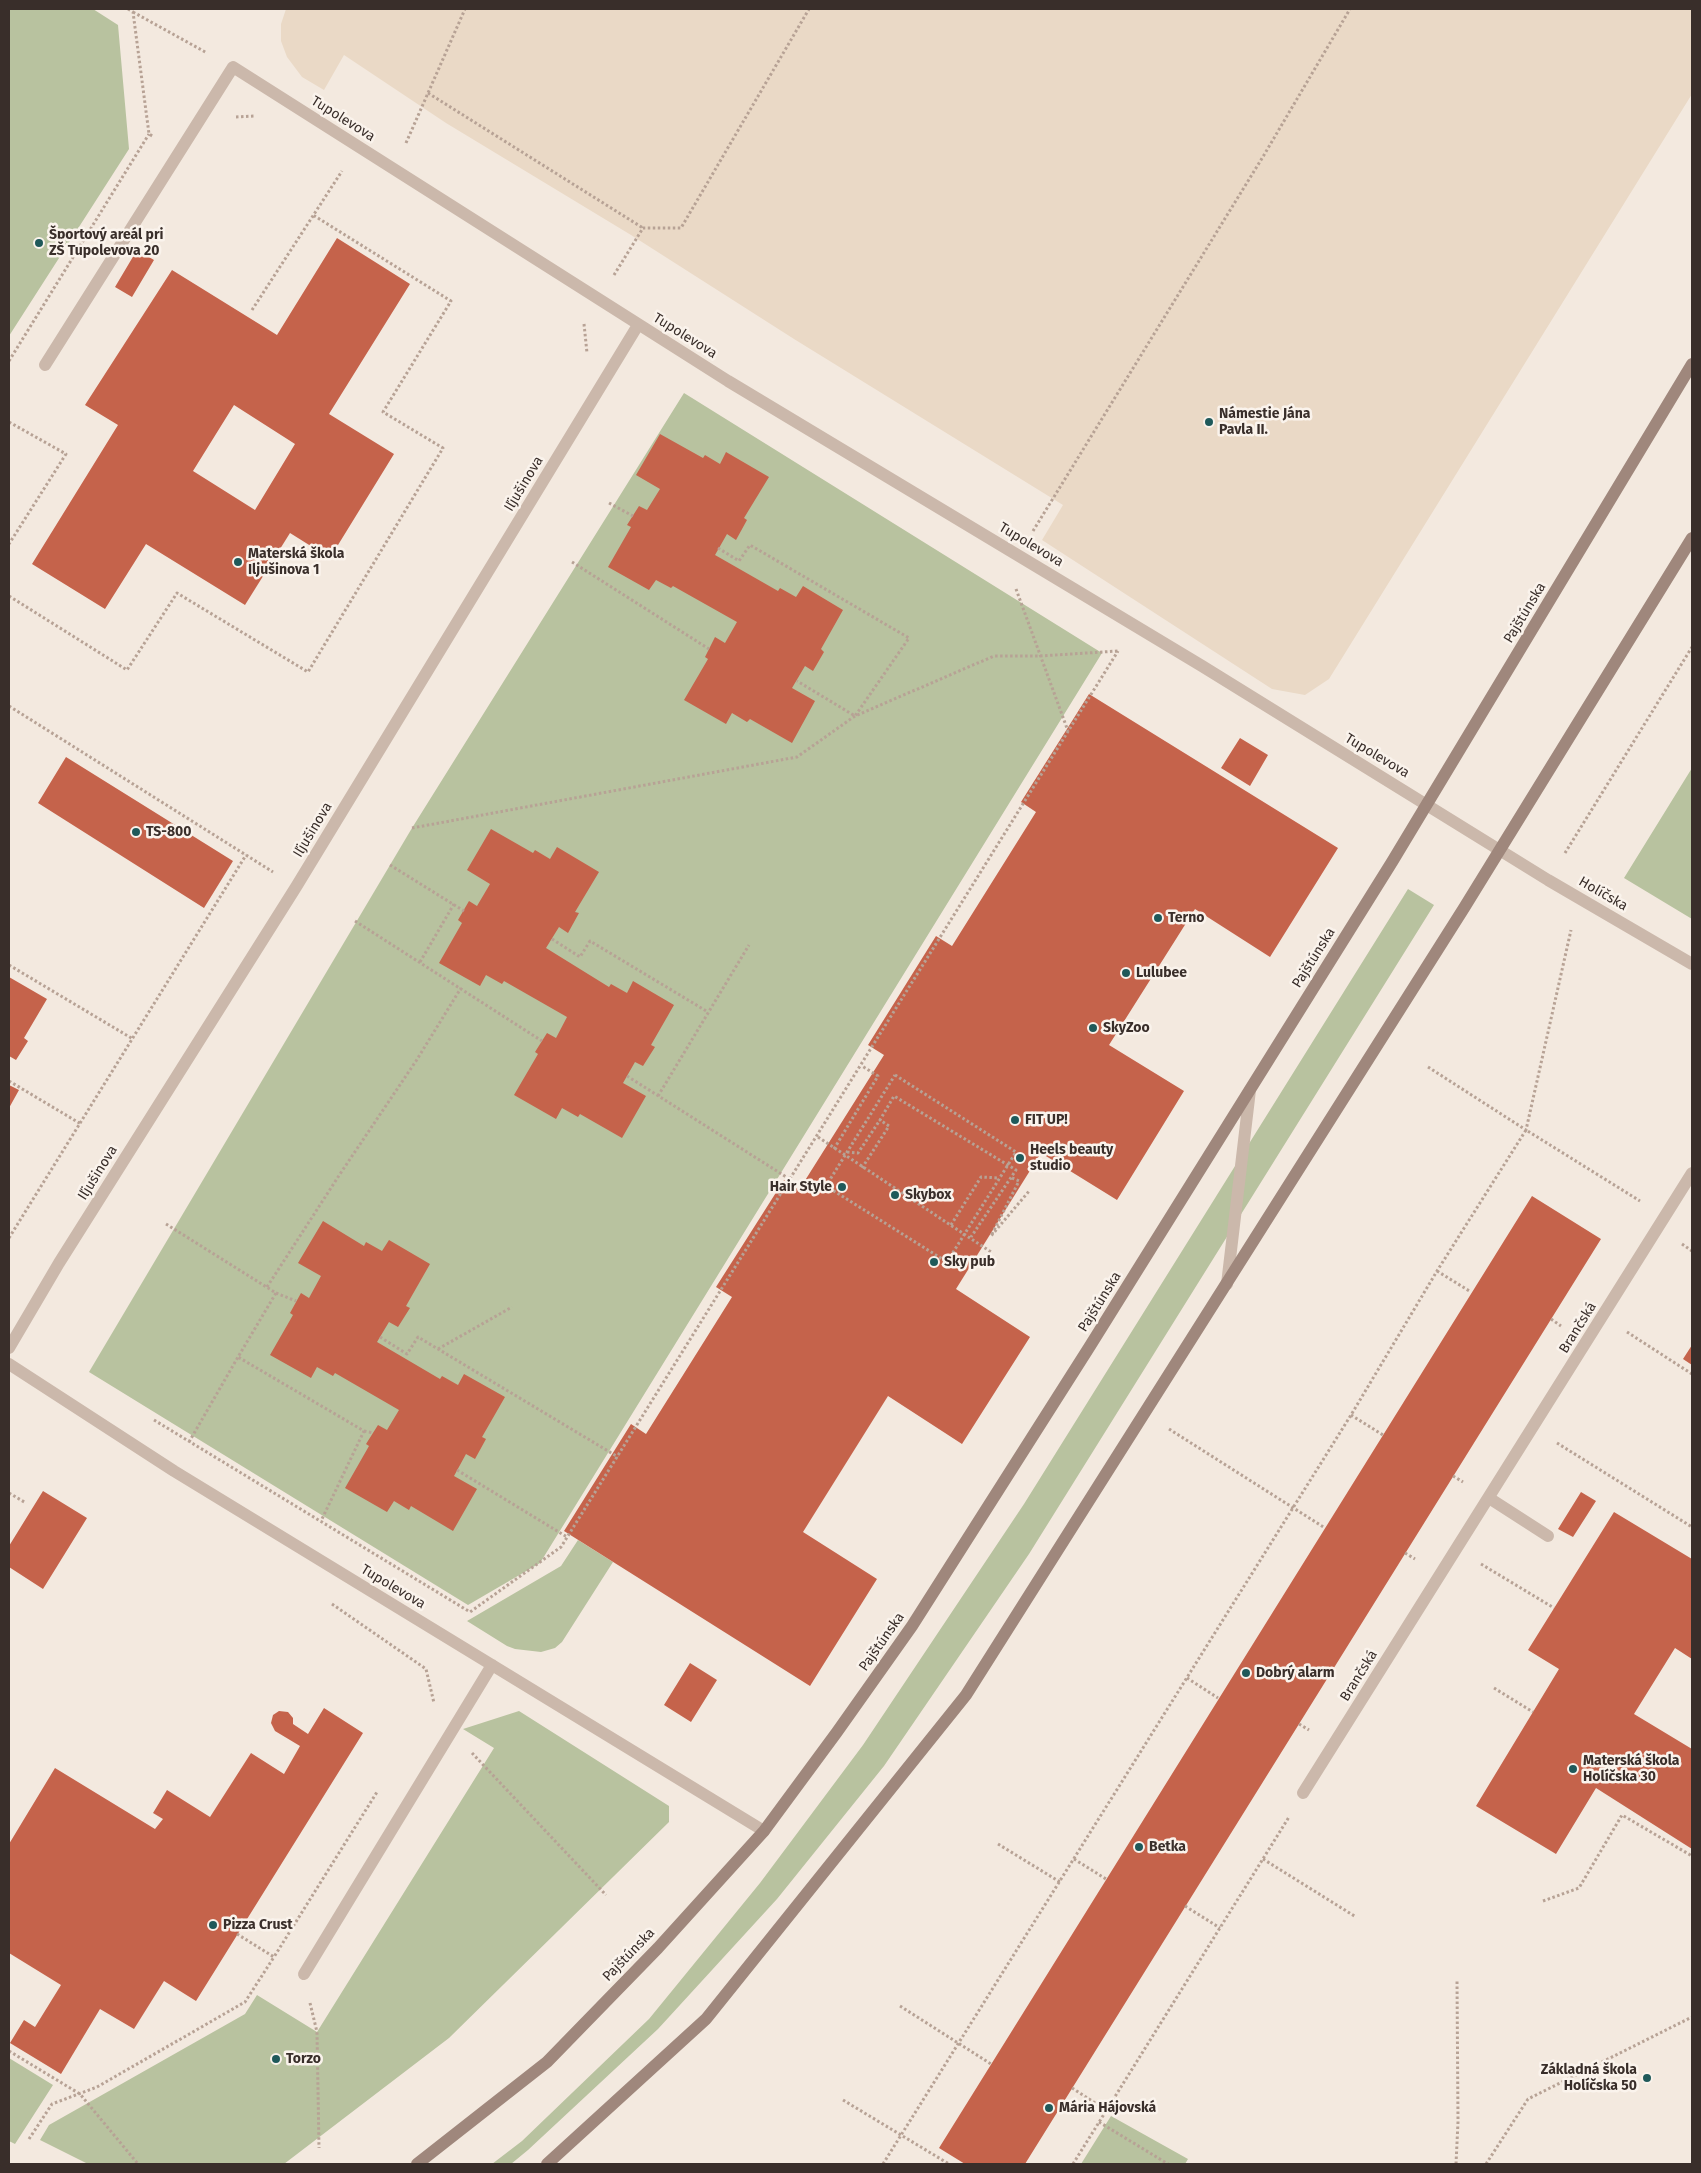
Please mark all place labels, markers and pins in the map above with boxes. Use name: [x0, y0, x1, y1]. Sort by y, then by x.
place label: Športový areál pri ZŠ Tupolevova 20: [49, 227, 164, 260]
marker: Športový areál pri ZŠ Tupolevova 20: [33, 237, 45, 249]
place label: Námestie Jána Pavla II.: [1219, 406, 1311, 438]
marker: Námestie Jána Pavla II.: [1203, 416, 1215, 428]
place label: Materská škola Iljušinova 1: [248, 546, 345, 578]
marker: Materská škola Iljušinova 1: [232, 556, 244, 568]
place label: TS-800: [146, 824, 191, 840]
marker: TS-800: [130, 826, 142, 838]
place label: Terno: [1168, 910, 1204, 926]
marker: Terno: [1152, 912, 1164, 924]
place label: Lulubee: [1136, 965, 1187, 981]
marker: Lulubee: [1120, 967, 1132, 979]
place label: SkyZoo: [1103, 1020, 1150, 1036]
marker: SkyZoo: [1087, 1022, 1099, 1034]
place label: FIT UP!: [1025, 1112, 1068, 1128]
marker: FIT UP!: [1009, 1114, 1021, 1126]
place label: Heels beauty studio: [1030, 1142, 1113, 1174]
marker: Heels beauty studio: [1014, 1152, 1026, 1164]
place label: Hair Style: [770, 1179, 832, 1195]
marker: Hair Style: [836, 1181, 848, 1193]
place label: Skybox: [905, 1187, 952, 1203]
marker: Skybox: [889, 1189, 901, 1201]
place label: Sky pub: [944, 1254, 995, 1270]
marker: Sky pub: [928, 1256, 940, 1268]
place label: Dobrý alarm: [1256, 1665, 1335, 1681]
marker: Dobrý alarm: [1240, 1667, 1252, 1679]
place label: Materská škola Holíčska 30: [1583, 1753, 1680, 1785]
marker: Materská škola Holíčska 30: [1567, 1763, 1579, 1775]
place label: Betka: [1149, 1839, 1186, 1855]
marker: Betka: [1133, 1841, 1145, 1853]
place label: Pizza Crust: [223, 1917, 293, 1933]
marker: Pizza Crust: [207, 1919, 219, 1931]
place label: Torzo: [286, 2051, 321, 2067]
marker: Torzo: [270, 2053, 282, 2065]
place label: Základná škola Holíčska 50: [1541, 2062, 1637, 2094]
marker: Základná škola Holíčska 50: [1641, 2072, 1653, 2084]
place label: Mária Hájovská: [1059, 2100, 1156, 2116]
marker: Mária Hájovská: [1043, 2102, 1055, 2114]

